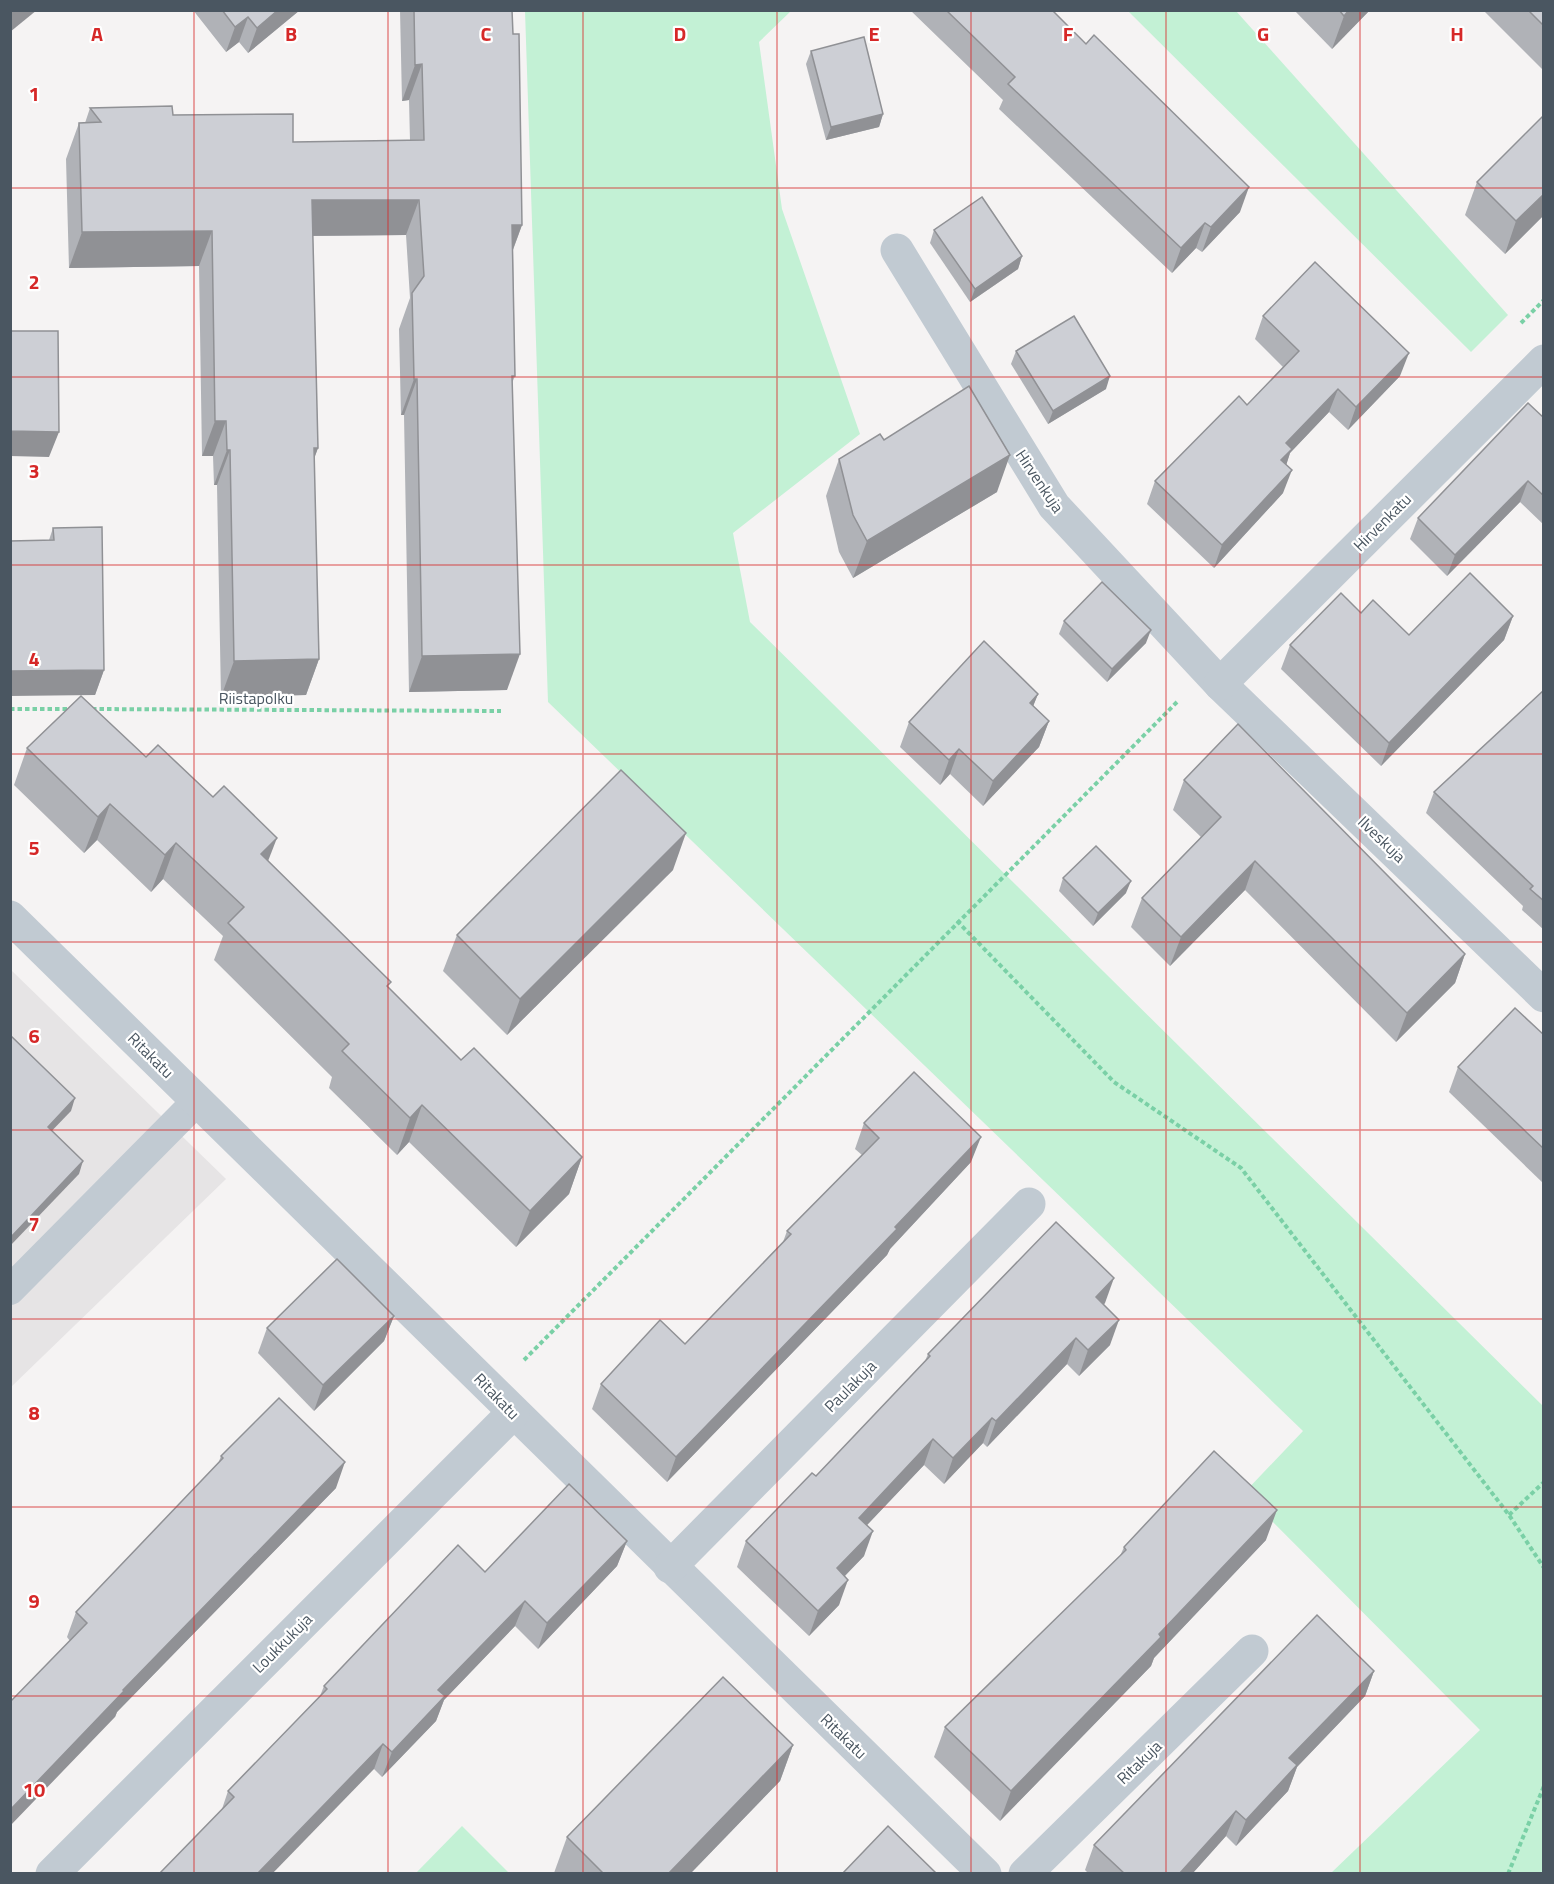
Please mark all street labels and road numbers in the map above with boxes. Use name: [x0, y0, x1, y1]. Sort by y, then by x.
street label: Hirvenkuja: [1010, 445, 1070, 517]
street label: Hirvenkatu: [1347, 487, 1417, 557]
street label: Riistapolku: [219, 686, 293, 710]
street label: Ilveskuja: [1353, 810, 1411, 868]
street label: Ritakatu: [122, 1026, 180, 1084]
street label: Paulakuja: [818, 1354, 882, 1418]
street label: Ritakatu: [469, 1367, 525, 1425]
street label: Loukkukuja: [247, 1608, 317, 1678]
street label: Ritakatu: [815, 1708, 873, 1764]
street label: Ritakuja: [1111, 1734, 1167, 1790]

